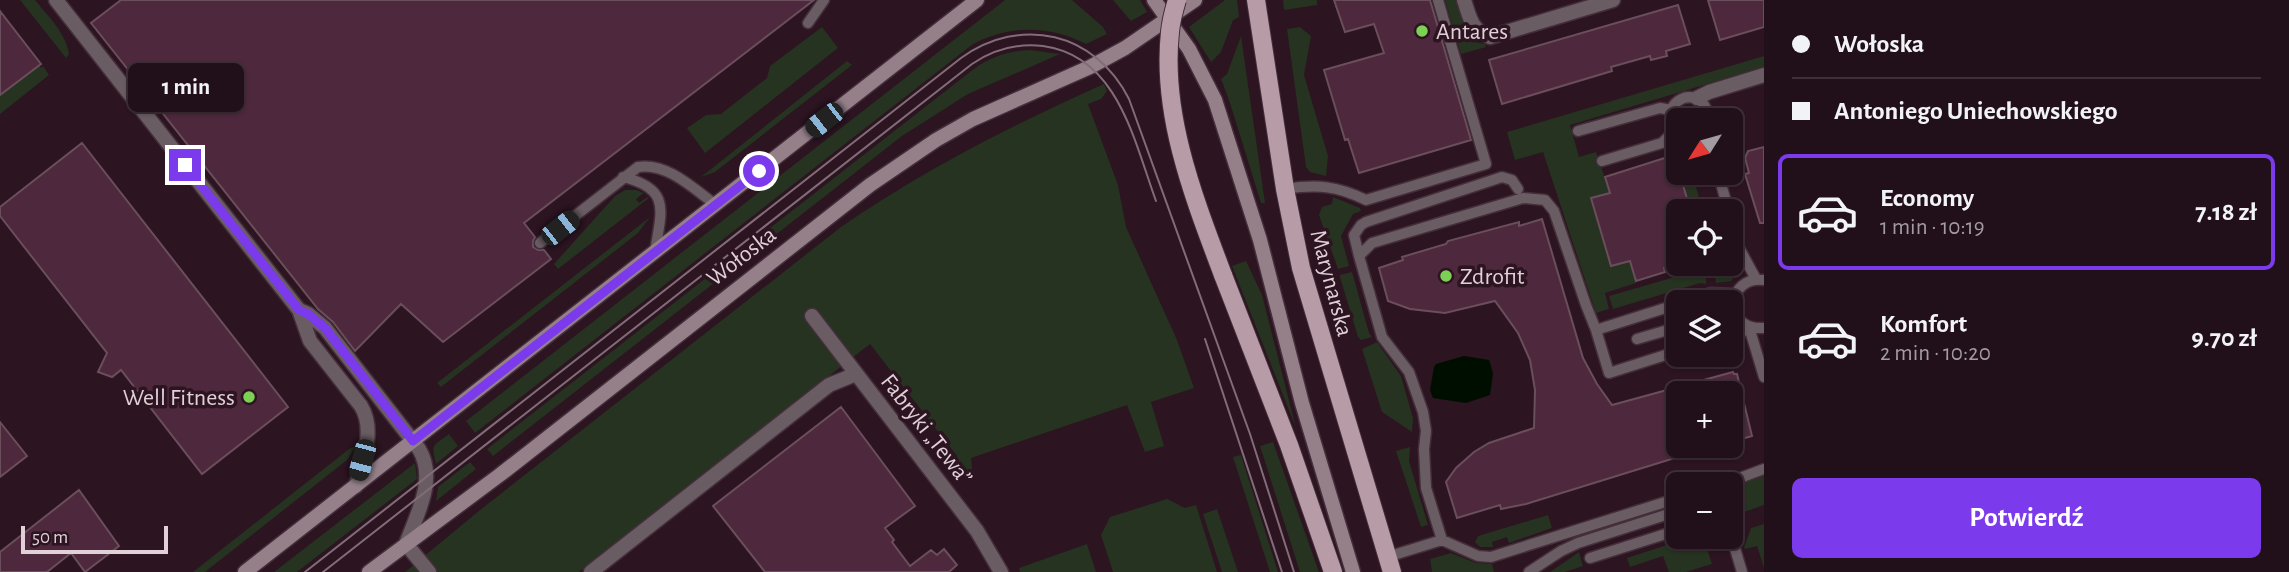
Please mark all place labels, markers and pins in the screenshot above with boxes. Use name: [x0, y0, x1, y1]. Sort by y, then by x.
place label: Antares: [1436, 20, 1508, 44]
marker: Antares: [1414, 23, 1430, 39]
place label: Zdrofit: [1460, 265, 1525, 289]
marker: Zdrofit: [1438, 268, 1454, 284]
place label: Well Fitness: [123, 386, 235, 410]
marker: Well Fitness: [241, 389, 257, 405]

